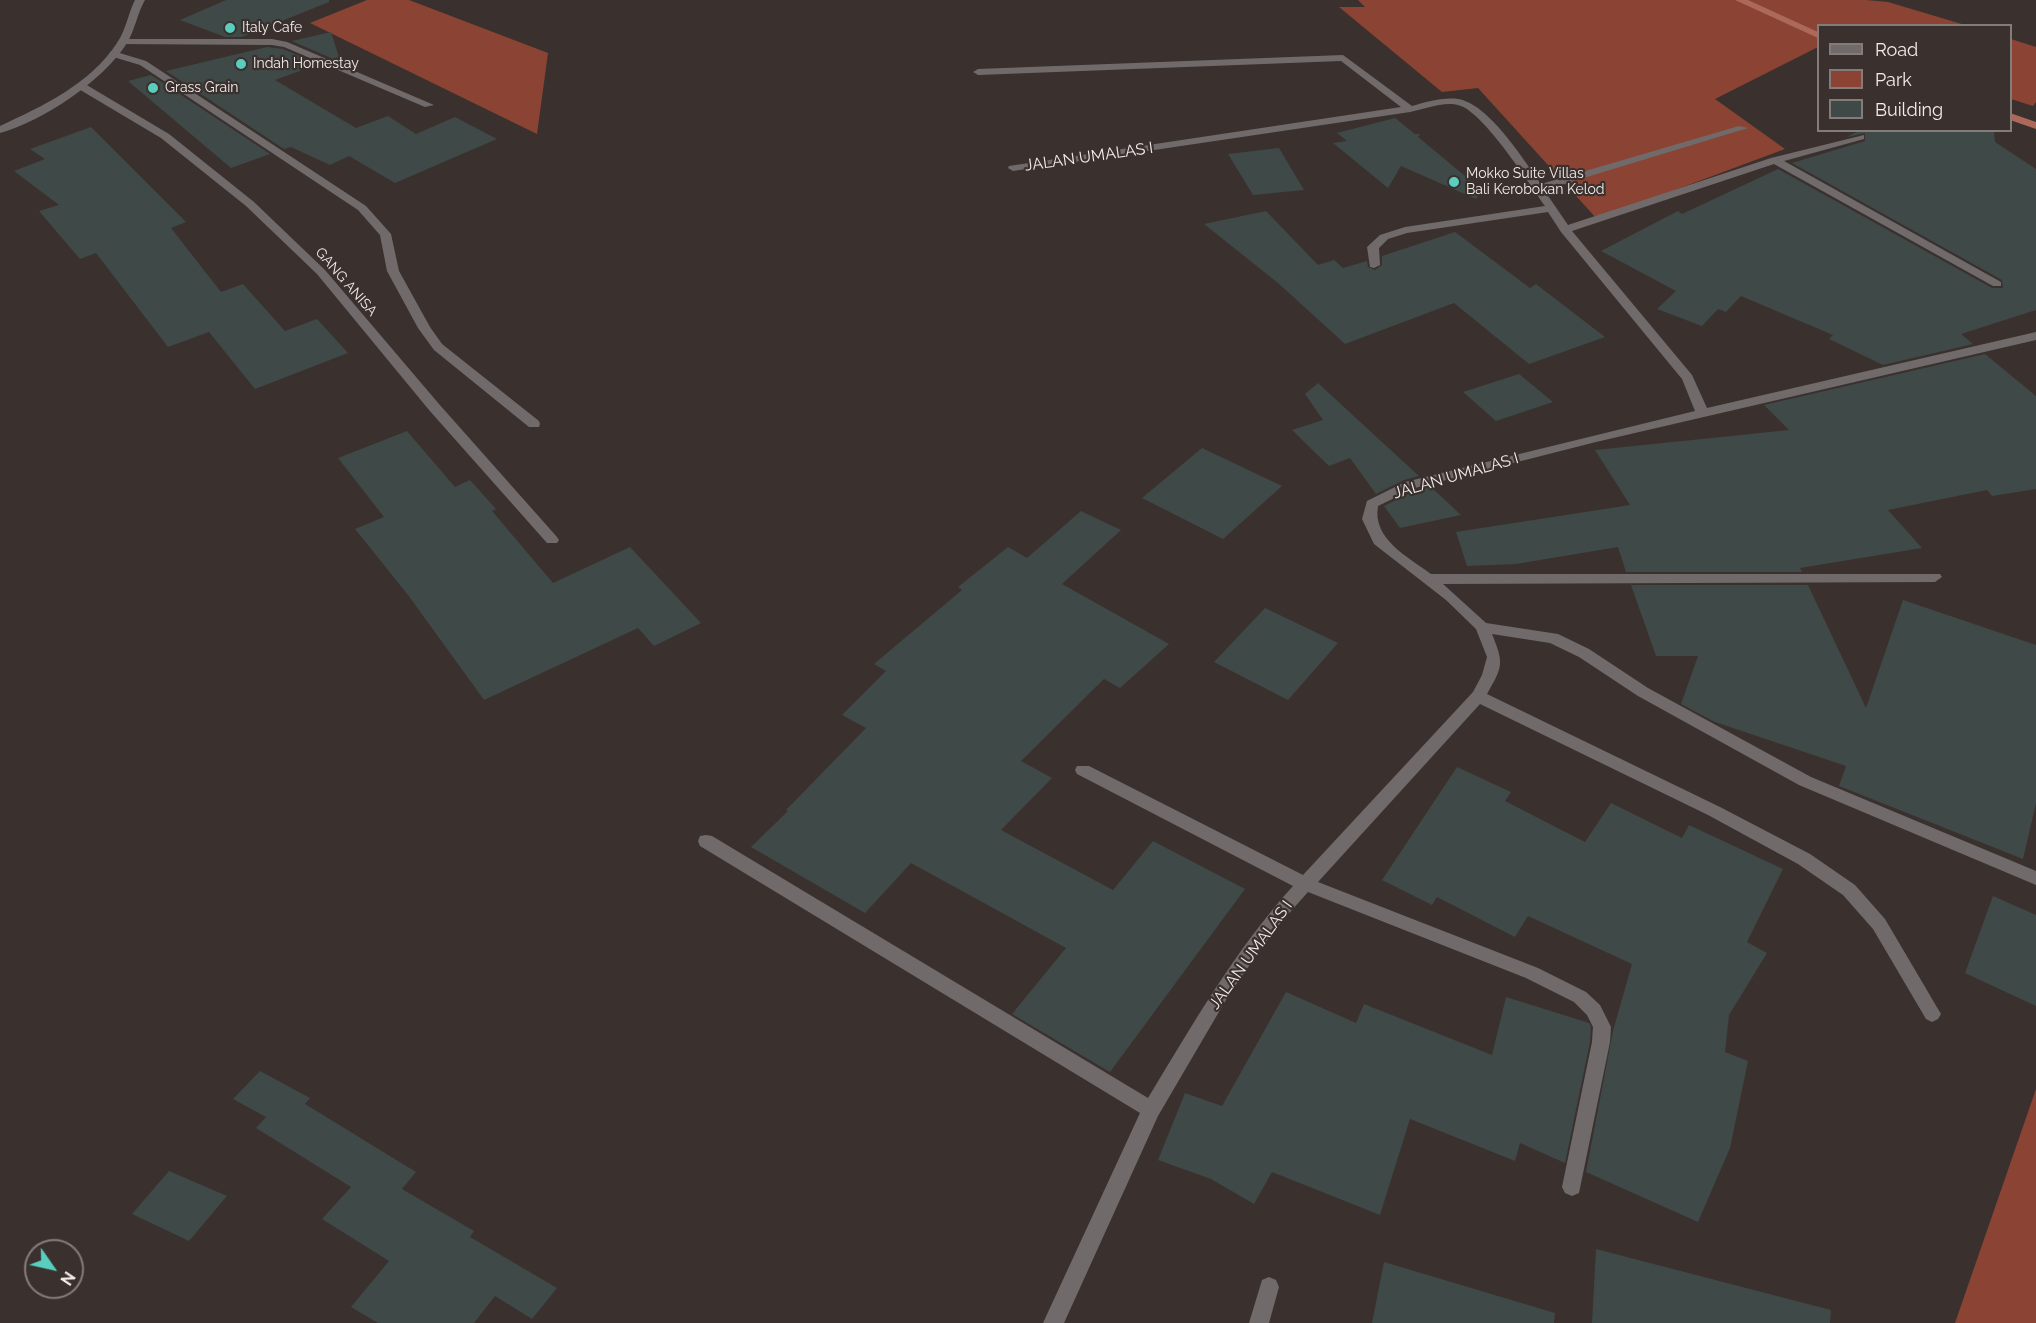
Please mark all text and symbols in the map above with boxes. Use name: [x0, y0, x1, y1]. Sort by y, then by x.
place label: Italy Cafe: [242, 20, 302, 36]
marker: Italy Cafe: [223, 21, 237, 35]
legend: [1817, 24, 2012, 132]
text: Road: [1875, 39, 1918, 60]
place label: Indah Homestay: [253, 56, 359, 72]
marker: Indah Homestay: [234, 57, 248, 71]
text: Park: [1875, 69, 1912, 90]
place label: Grass Grain: [165, 80, 238, 96]
marker: Grass Grain: [146, 81, 160, 95]
text: Building: [1875, 99, 1943, 120]
street label: JALAN UMALAS I: [1024, 138, 1154, 176]
place label: Mokko Suite Villas Bali Kerobokan Kelod: [1466, 166, 1605, 198]
marker: Mokko Suite Villas Bali Kerobokan Kelod: [1447, 175, 1461, 189]
street label: GANG ANISA: [312, 244, 380, 320]
street label: JALAN UMALAS I: [1391, 449, 1521, 503]
street label: JALAN UMALAS I: [1205, 897, 1297, 1013]
north arrow: [24, 1239, 84, 1299]
text: N: [56, 1268, 79, 1289]

